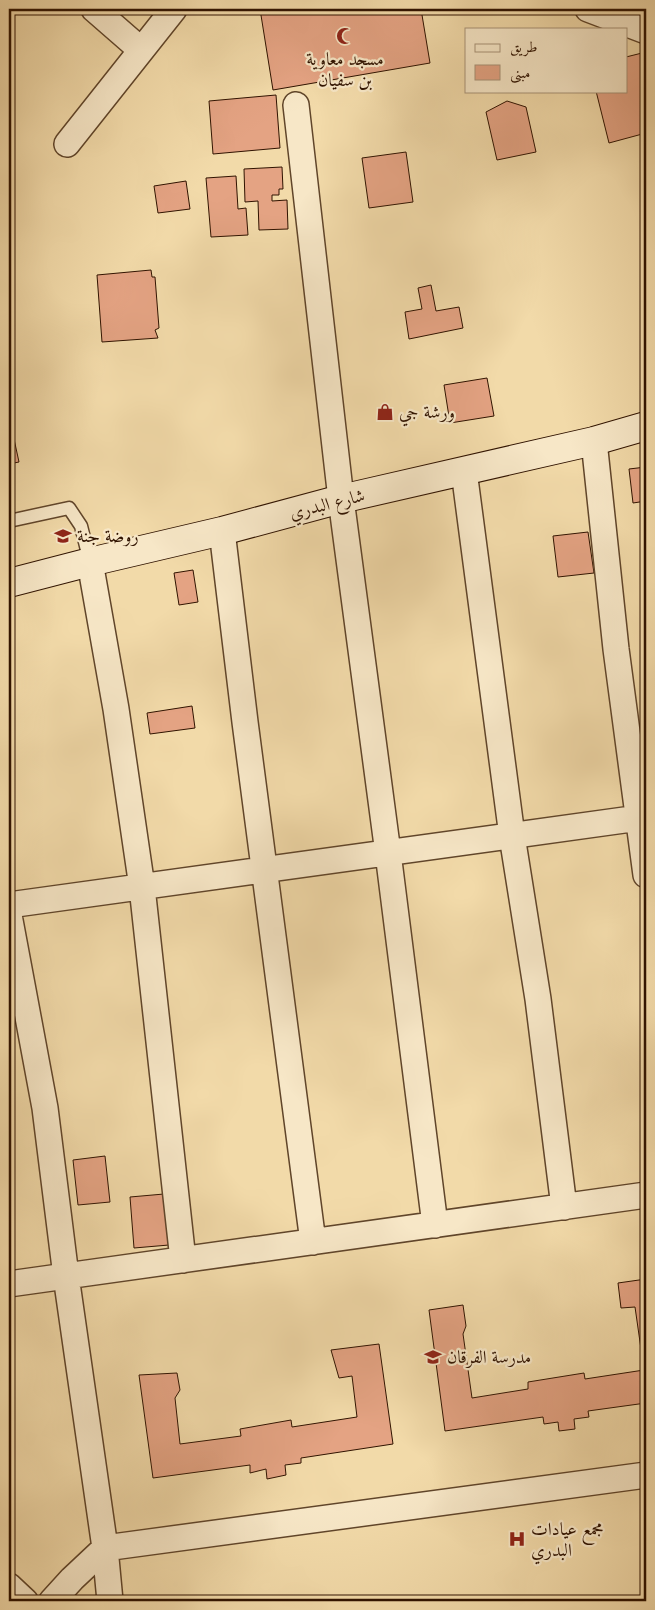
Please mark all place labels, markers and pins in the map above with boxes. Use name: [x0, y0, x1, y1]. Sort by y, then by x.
mosque icon: مسجد معاوية بن سفيان: [335, 26, 355, 46]
place label: مسجد معاوية بن سفيان: [306, 47, 384, 93]
place label: ورشة جي: [399, 400, 455, 427]
shop icon: ورشة جي: [375, 402, 395, 422]
place label: روضة جنة: [77, 524, 139, 549]
school or university icon: روضة جنة: [53, 526, 73, 546]
place label: مدرسة الفرقان: [447, 1345, 531, 1370]
school or university icon: مدرسة الفرقان: [423, 1347, 443, 1367]
place label: مجمع عيادات البدري: [531, 1517, 604, 1565]
hospital icon: مجمع عيادات البدري: [507, 1529, 527, 1549]

